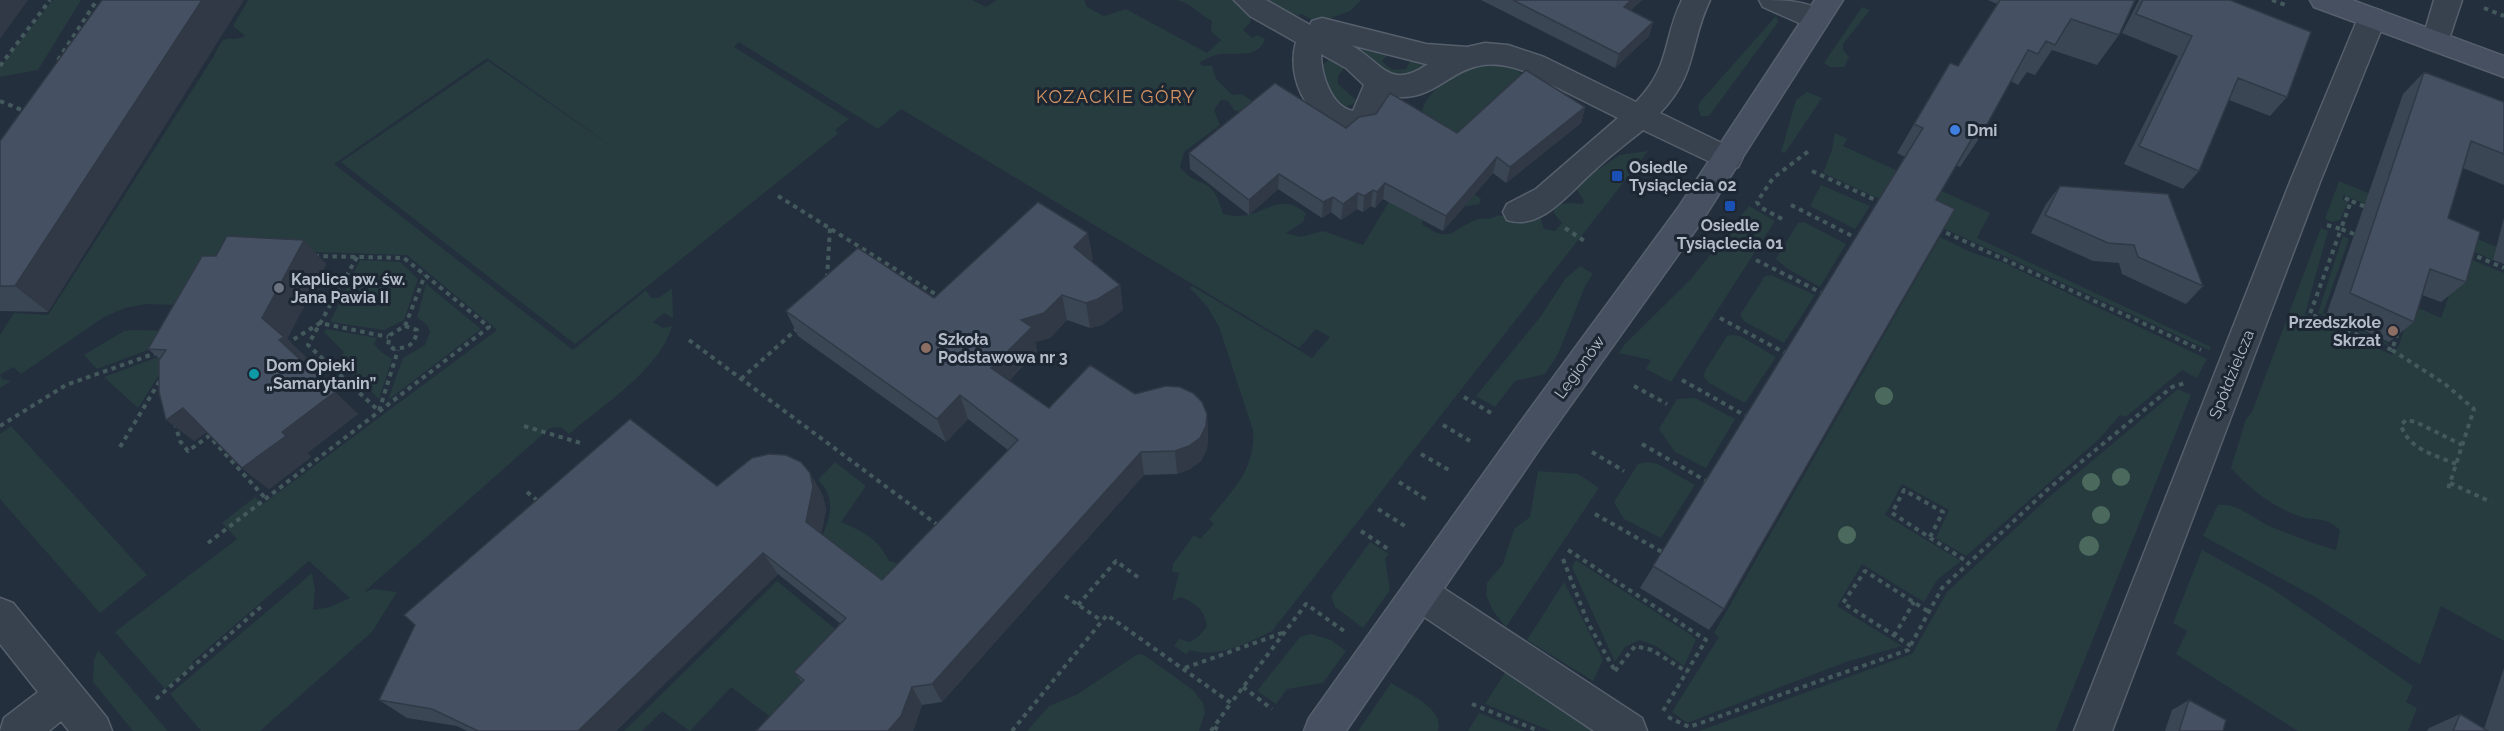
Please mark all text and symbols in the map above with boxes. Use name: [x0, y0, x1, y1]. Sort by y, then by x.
district label: KOZACKIE GÓRY: [1036, 85, 1196, 107]
place label: Dmi: [1967, 121, 1997, 140]
marker: Dmi: [1948, 123, 1962, 137]
place label: Osiedle Tysiąclecia 02: [1629, 158, 1737, 195]
marker: Osiedle Tysiąclecia 02: [1610, 169, 1624, 183]
marker: Osiedle Tysiąclecia 01: [1723, 199, 1737, 213]
place label: Osiedle Tysiąclecia 01: [1677, 216, 1783, 253]
place label: Kaplica pw. św. Jana Pawia II: [291, 270, 405, 307]
marker: Kaplica pw. św. Jana Pawia II: [272, 281, 286, 295]
place label: Przedszkole Skrzat: [2289, 313, 2381, 350]
marker: Przedszkole Skrzat: [2386, 324, 2400, 338]
street label: Spółdzielcza: [2205, 327, 2258, 421]
place label: Szkoła Podstawowa nr 3: [938, 330, 1068, 367]
street label: Legionów: [1550, 332, 1609, 402]
marker: Szkoła Podstawowa nr 3: [919, 341, 933, 355]
place label: Dom Opieki „Samarytanin”: [266, 356, 376, 393]
marker: Dom Opieki „Samarytanin”: [247, 367, 261, 381]

